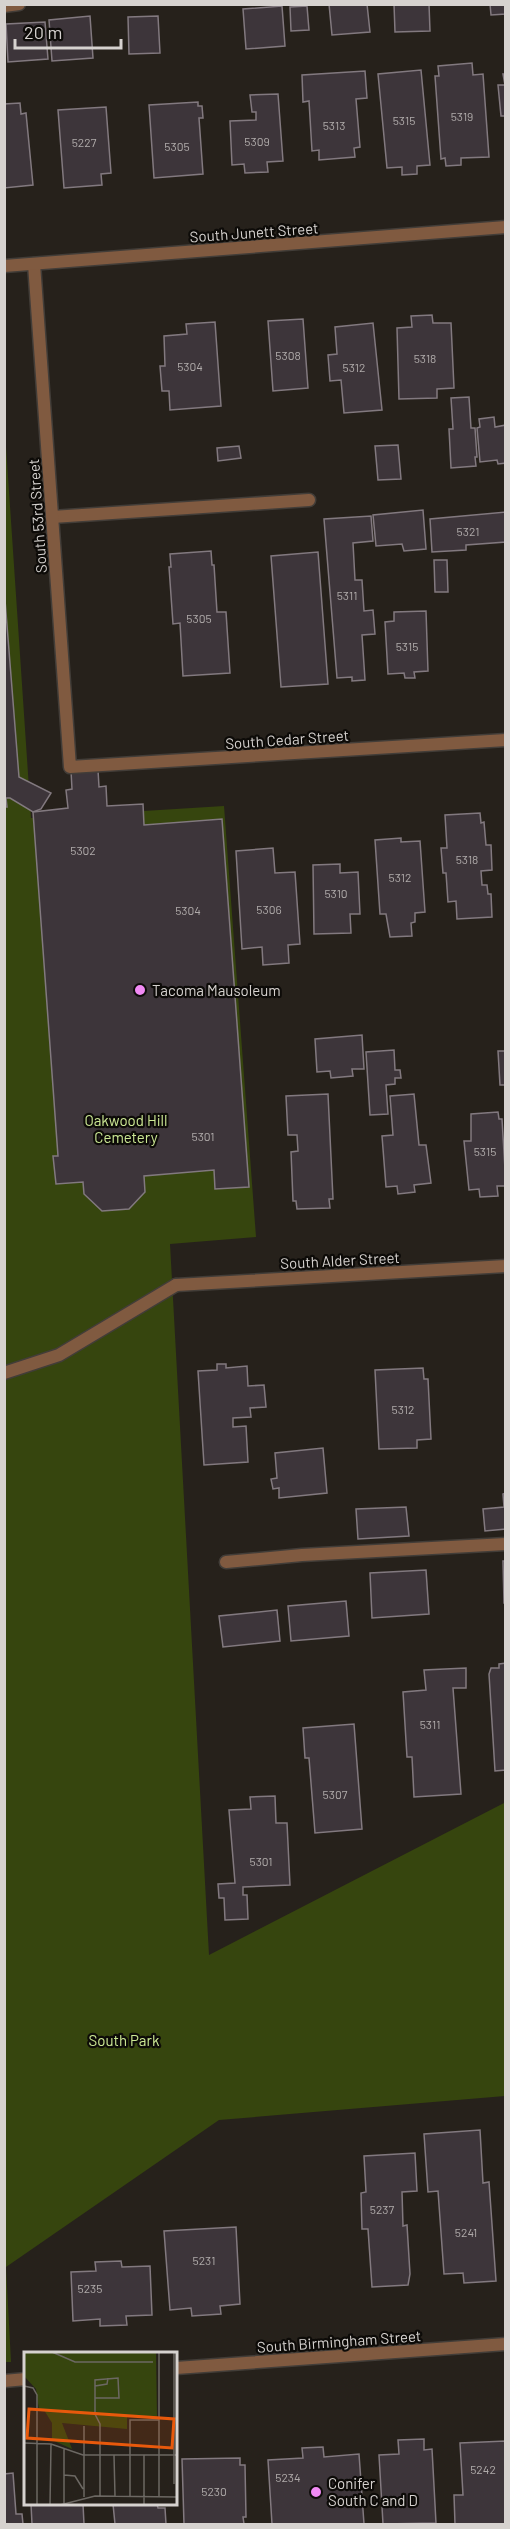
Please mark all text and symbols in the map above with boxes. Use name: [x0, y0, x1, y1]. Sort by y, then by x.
scale bar: [15, 12, 122, 50]
text: 20 m: [24, 21, 62, 43]
house number: 5319: [451, 109, 473, 123]
house number: 5315: [393, 113, 415, 127]
house number: 5313: [323, 118, 345, 132]
house number: 5309: [244, 134, 270, 148]
house number: 5227: [72, 135, 97, 149]
house number: 5305: [164, 139, 190, 153]
street label: South Junett Street: [189, 219, 319, 245]
house number: 5308: [275, 348, 301, 362]
house number: 5318: [414, 351, 436, 365]
house number: 5304: [177, 359, 203, 373]
house number: 5312: [343, 360, 365, 374]
street label: South 53rd Street: [24, 458, 50, 574]
house number: 5321: [457, 524, 479, 538]
house number: 5311: [337, 588, 357, 602]
house number: 5305: [186, 611, 212, 625]
house number: 5315: [396, 639, 418, 653]
street label: South Cedar Street: [225, 726, 349, 752]
house number: 5302: [70, 843, 96, 857]
house number: 5318: [456, 852, 478, 866]
house number: 5312: [389, 870, 411, 884]
house number: 5310: [324, 886, 348, 900]
house number: 5306: [256, 902, 282, 916]
house number: 5304: [175, 903, 201, 917]
place label: Tacoma Mausoleum: [152, 981, 281, 999]
marker: Tacoma Mausoleum: [133, 983, 147, 997]
park label: Oakwood Hill Cemetery: [84, 1111, 168, 1146]
house number: 5301: [192, 1129, 215, 1143]
house number: 5315: [474, 1144, 496, 1158]
street label: South Alder Street: [280, 1248, 400, 1272]
house number: 5312: [392, 1402, 414, 1416]
house number: 5311: [420, 1717, 440, 1731]
house number: 5307: [323, 1787, 348, 1801]
house number: 5301: [250, 1854, 273, 1868]
park label: South Park: [89, 2031, 160, 2049]
house number: 5237: [370, 2202, 395, 2216]
house number: 5241: [455, 2225, 477, 2239]
house number: 5231: [193, 2253, 215, 2267]
house number: 5235: [78, 2281, 102, 2295]
street label: South Birmingham Street: [256, 2326, 422, 2356]
inset map: [24, 2352, 177, 2505]
house number: 5242: [470, 2462, 496, 2476]
house number: 5234: [275, 2470, 301, 2484]
place label: Conifer South C and D: [328, 2474, 418, 2509]
house number: 5230: [201, 2484, 227, 2498]
marker: Conifer South C and D: [309, 2485, 323, 2499]

